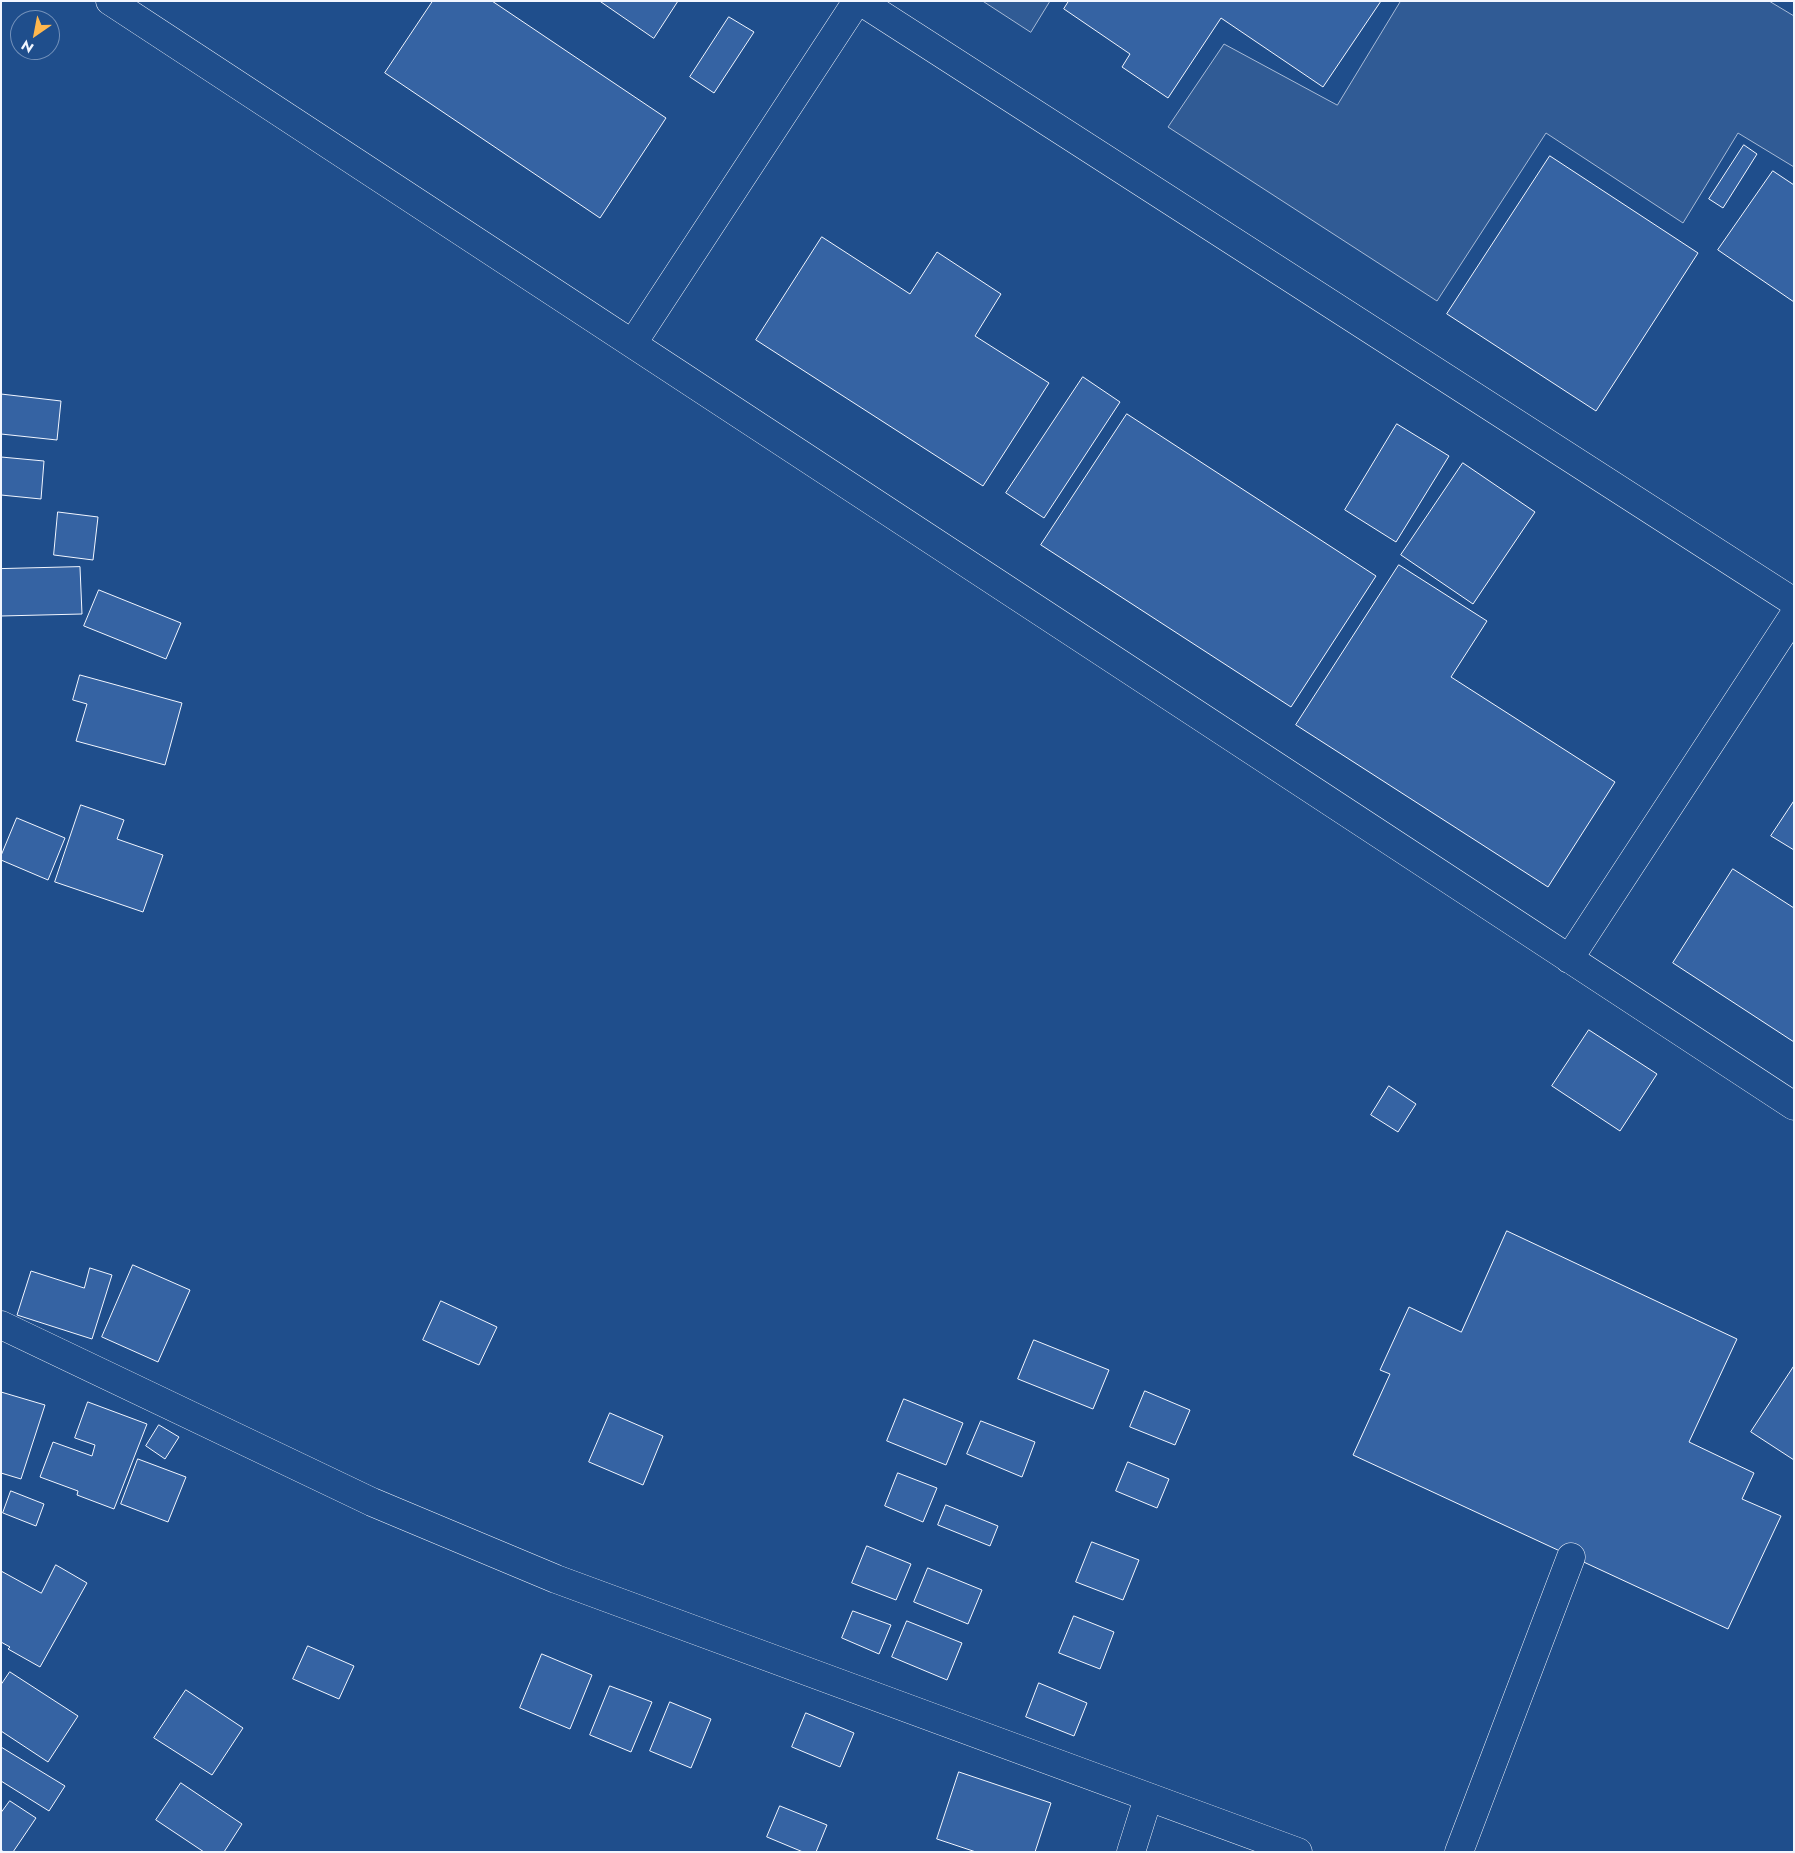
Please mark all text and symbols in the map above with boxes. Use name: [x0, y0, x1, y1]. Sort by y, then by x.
north arrow: [10, 10, 60, 60]
text: N: [17, 35, 37, 58]

